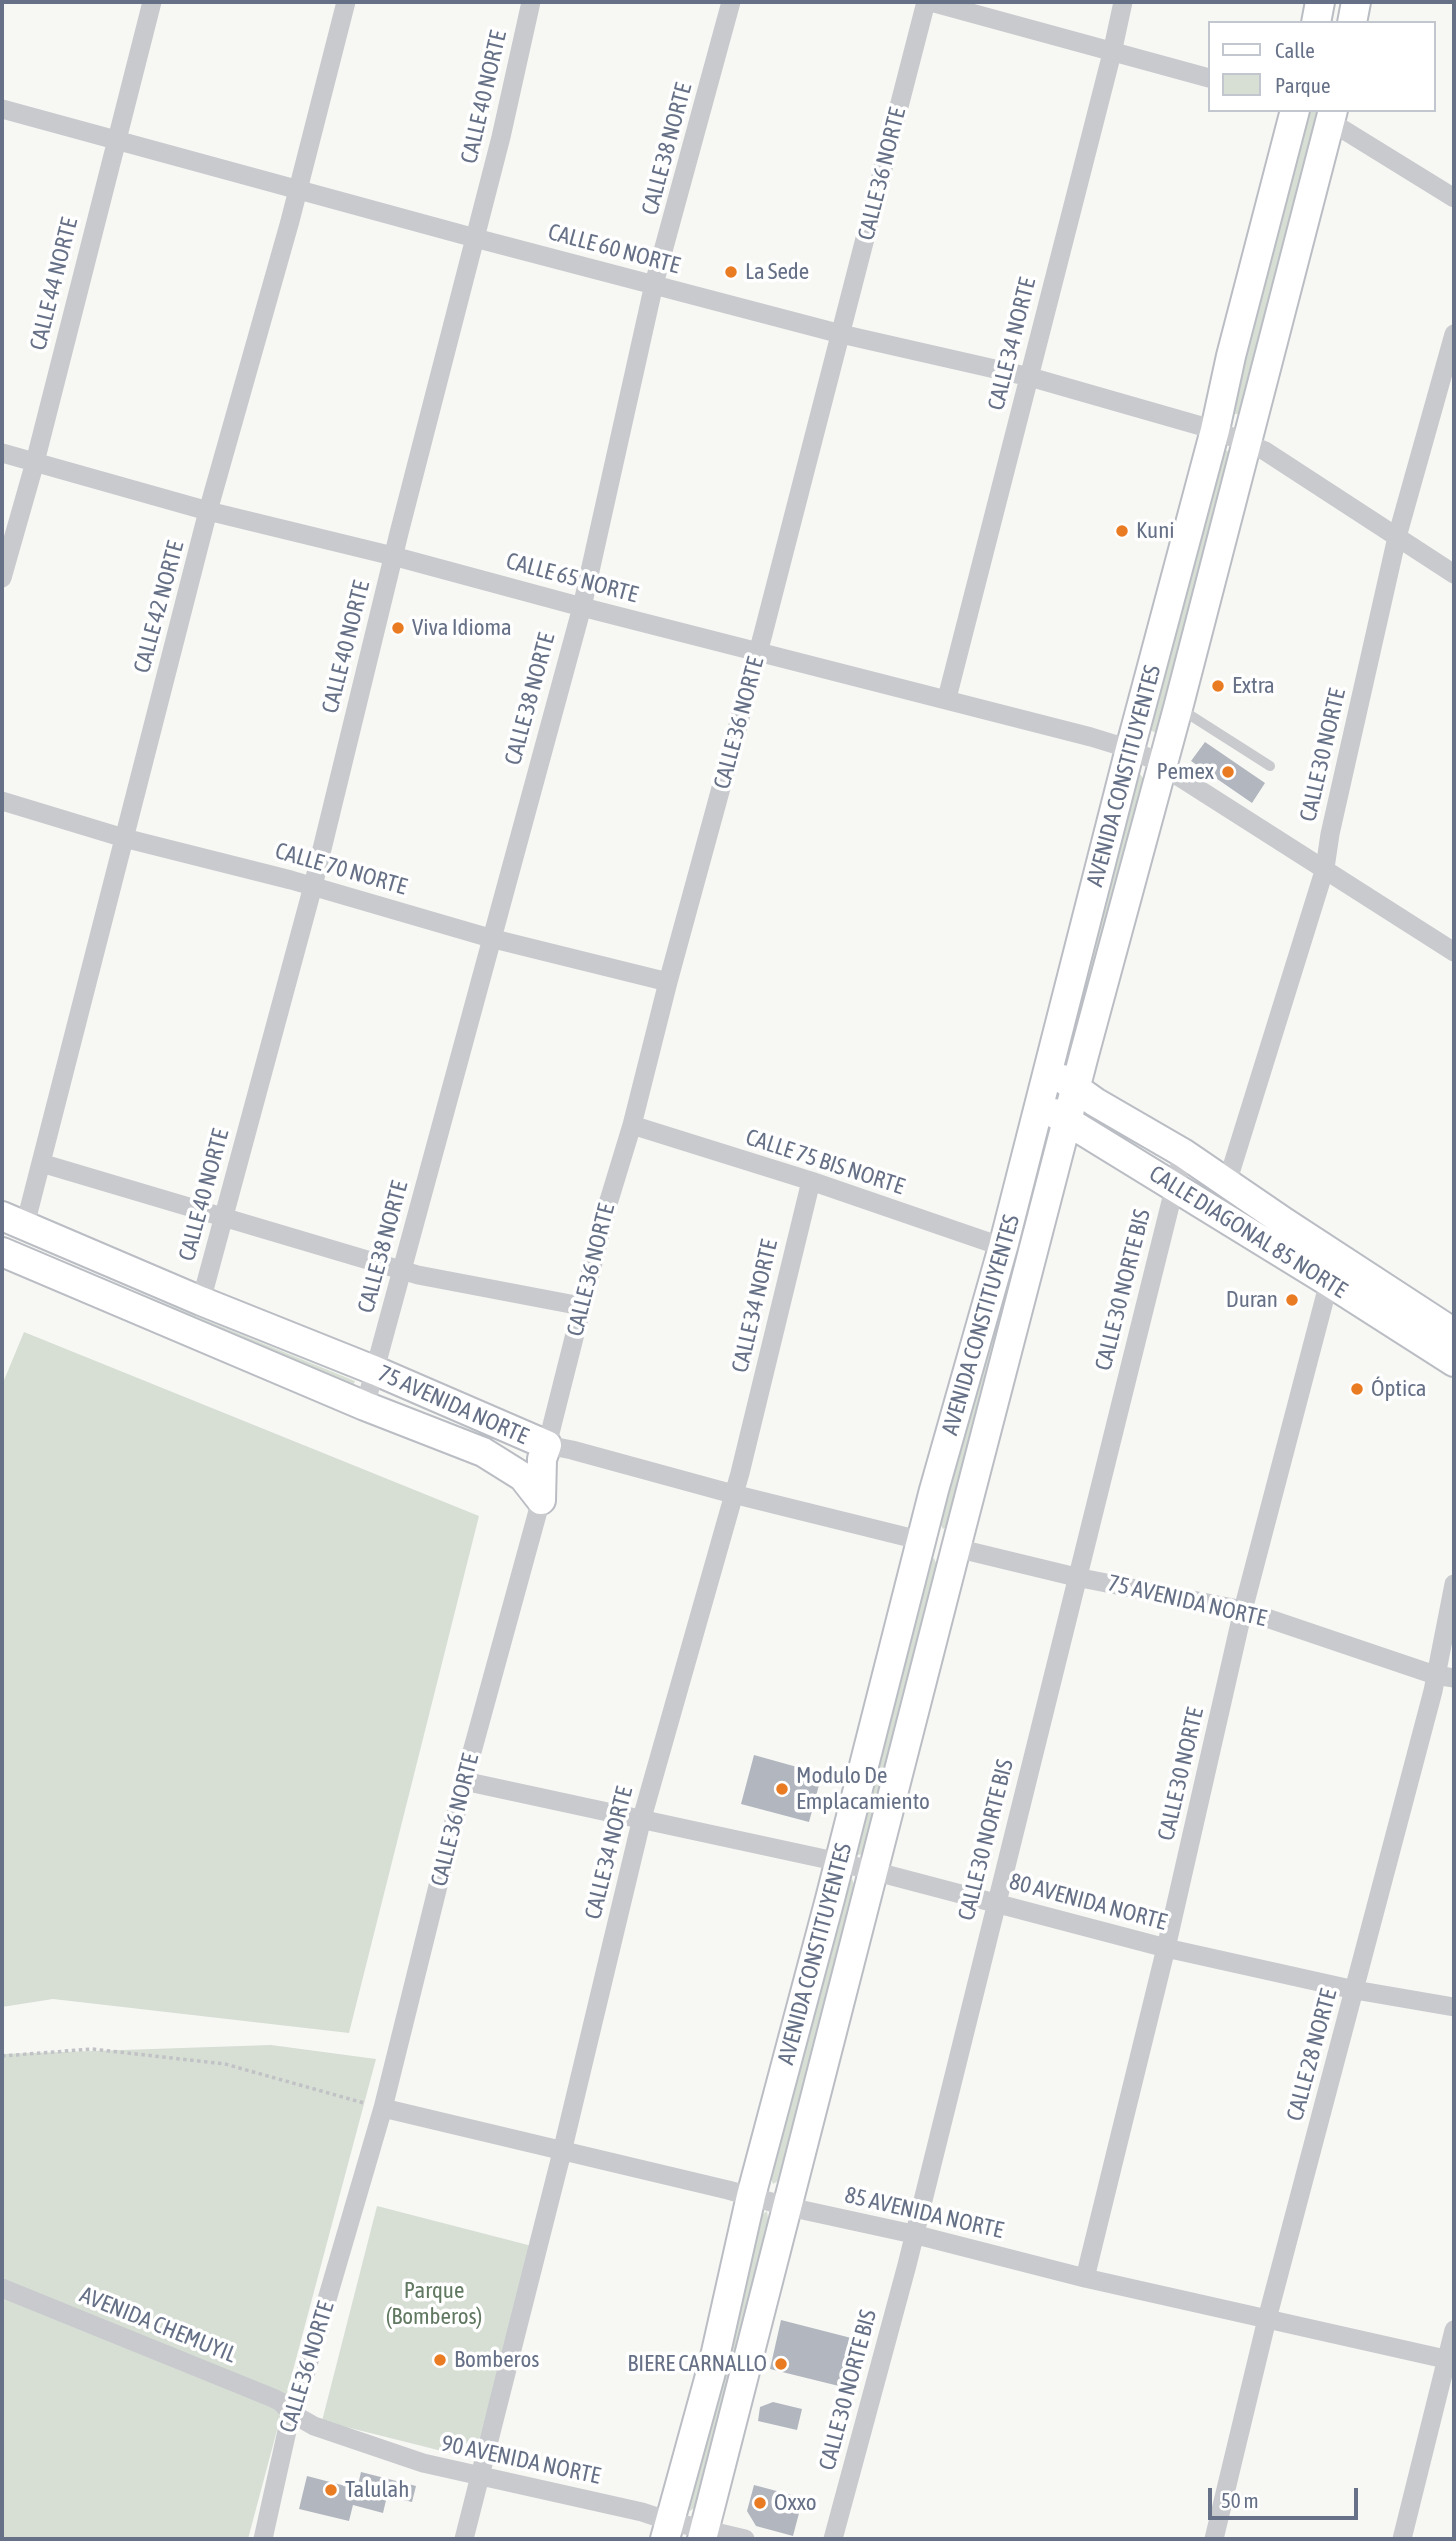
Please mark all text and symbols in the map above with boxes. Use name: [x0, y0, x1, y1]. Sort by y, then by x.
legend: [1208, 21, 1435, 112]
street label: CALLE 40 NORTE: [455, 28, 513, 166]
text: Calle: [1275, 38, 1315, 62]
text: Parque: [1275, 73, 1330, 97]
street label: CALLE 38 NORTE: [636, 80, 698, 218]
street label: CALLE 36 NORTE: [852, 105, 912, 243]
street label: CALLE 44 NORTE: [24, 215, 84, 353]
street label: CALLE 60 NORTE: [545, 218, 683, 280]
place label: La Sede: [745, 258, 809, 286]
marker: La Sede: [723, 264, 739, 280]
street label: CALLE 34 NORTE: [982, 275, 1042, 413]
place label: Kuni: [1136, 517, 1175, 545]
marker: Kuni: [1114, 523, 1130, 539]
street label: CALLE 42 NORTE: [128, 538, 190, 676]
street label: CALLE 65 NORTE: [503, 547, 641, 609]
street label: CALLE 40 NORTE: [316, 578, 376, 716]
place label: Viva Idioma: [412, 614, 512, 642]
marker: Viva Idioma: [390, 620, 406, 636]
street label: CALLE 38 NORTE: [499, 630, 561, 768]
street label: CALLE 36 NORTE: [708, 654, 770, 792]
street label: AVENIDA CONSTITUYENTES: [1081, 662, 1167, 890]
place label: Extra: [1232, 672, 1275, 700]
marker: Extra: [1210, 678, 1226, 694]
street label: CALLE 30 NORTE: [1294, 686, 1352, 824]
place label: Pemex: [1156, 758, 1214, 786]
marker: Pemex: [1220, 764, 1236, 780]
street label: CALLE 70 NORTE: [272, 837, 410, 901]
street label: CALLE 75 BIS NORTE: [742, 1123, 908, 1201]
street label: CALLE 40 NORTE: [173, 1126, 235, 1264]
street label: CALLE DIAGONAL 85 NORTE: [1144, 1160, 1352, 1304]
street label: CALLE 38 NORTE: [352, 1178, 414, 1316]
street label: CALLE 36 NORTE: [561, 1201, 621, 1339]
street label: CALLE 30 NORTE BIS: [1090, 1207, 1156, 1373]
street label: AVENIDA CONSTITUYENTES: [936, 1212, 1026, 1438]
street label: CALLE 34 NORTE: [726, 1237, 784, 1375]
place label: Duran: [1226, 1286, 1278, 1314]
marker: Duran: [1284, 1292, 1300, 1308]
street label: 75 AVENIDA NORTE: [373, 1359, 533, 1451]
place label: Óptica: [1371, 1375, 1426, 1403]
marker: Óptica: [1349, 1381, 1365, 1397]
street label: 75 AVENIDA NORTE: [1105, 1569, 1269, 1633]
street label: CALLE 30 NORTE: [1152, 1705, 1210, 1843]
street label: CALLE 36 NORTE: [425, 1751, 485, 1889]
street label: CALLE 30 NORTE BIS: [953, 1757, 1019, 1923]
place label: Modulo De Emplacamiento: [796, 1762, 930, 1816]
marker: Modulo De Emplacamiento: [774, 1781, 790, 1797]
street label: CALLE 34 NORTE: [579, 1784, 639, 1922]
street label: AVENIDA CONSTITUYENTES: [772, 1840, 858, 2068]
street label: 80 AVENIDA NORTE: [1006, 1868, 1170, 1936]
street label: CALLE 28 NORTE: [1281, 1986, 1343, 2124]
street label: 85 AVENIDA NORTE: [842, 2181, 1006, 2245]
park label: Parque (Bomberos): [386, 2277, 482, 2331]
street label: AVENIDA CHEMUYIL: [76, 2281, 240, 2369]
street label: CALLE 36 NORTE: [274, 2298, 340, 2436]
street label: CALLE 30 NORTE BIS: [813, 2307, 883, 2473]
place label: Bomberos: [454, 2346, 539, 2374]
place label: BIERE CARNALLO: [627, 2350, 767, 2378]
marker: Bomberos: [432, 2352, 448, 2368]
marker: BIERE CARNALLO: [773, 2356, 789, 2372]
street label: 90 AVENIDA NORTE: [439, 2430, 603, 2490]
scale bar: [1211, 2474, 1362, 2518]
place label: Talulah: [345, 2476, 409, 2504]
marker: Talulah: [323, 2482, 339, 2498]
text: 50 m: [1221, 2488, 1259, 2512]
place label: Oxxo: [774, 2489, 817, 2517]
marker: Oxxo: [752, 2495, 768, 2511]

